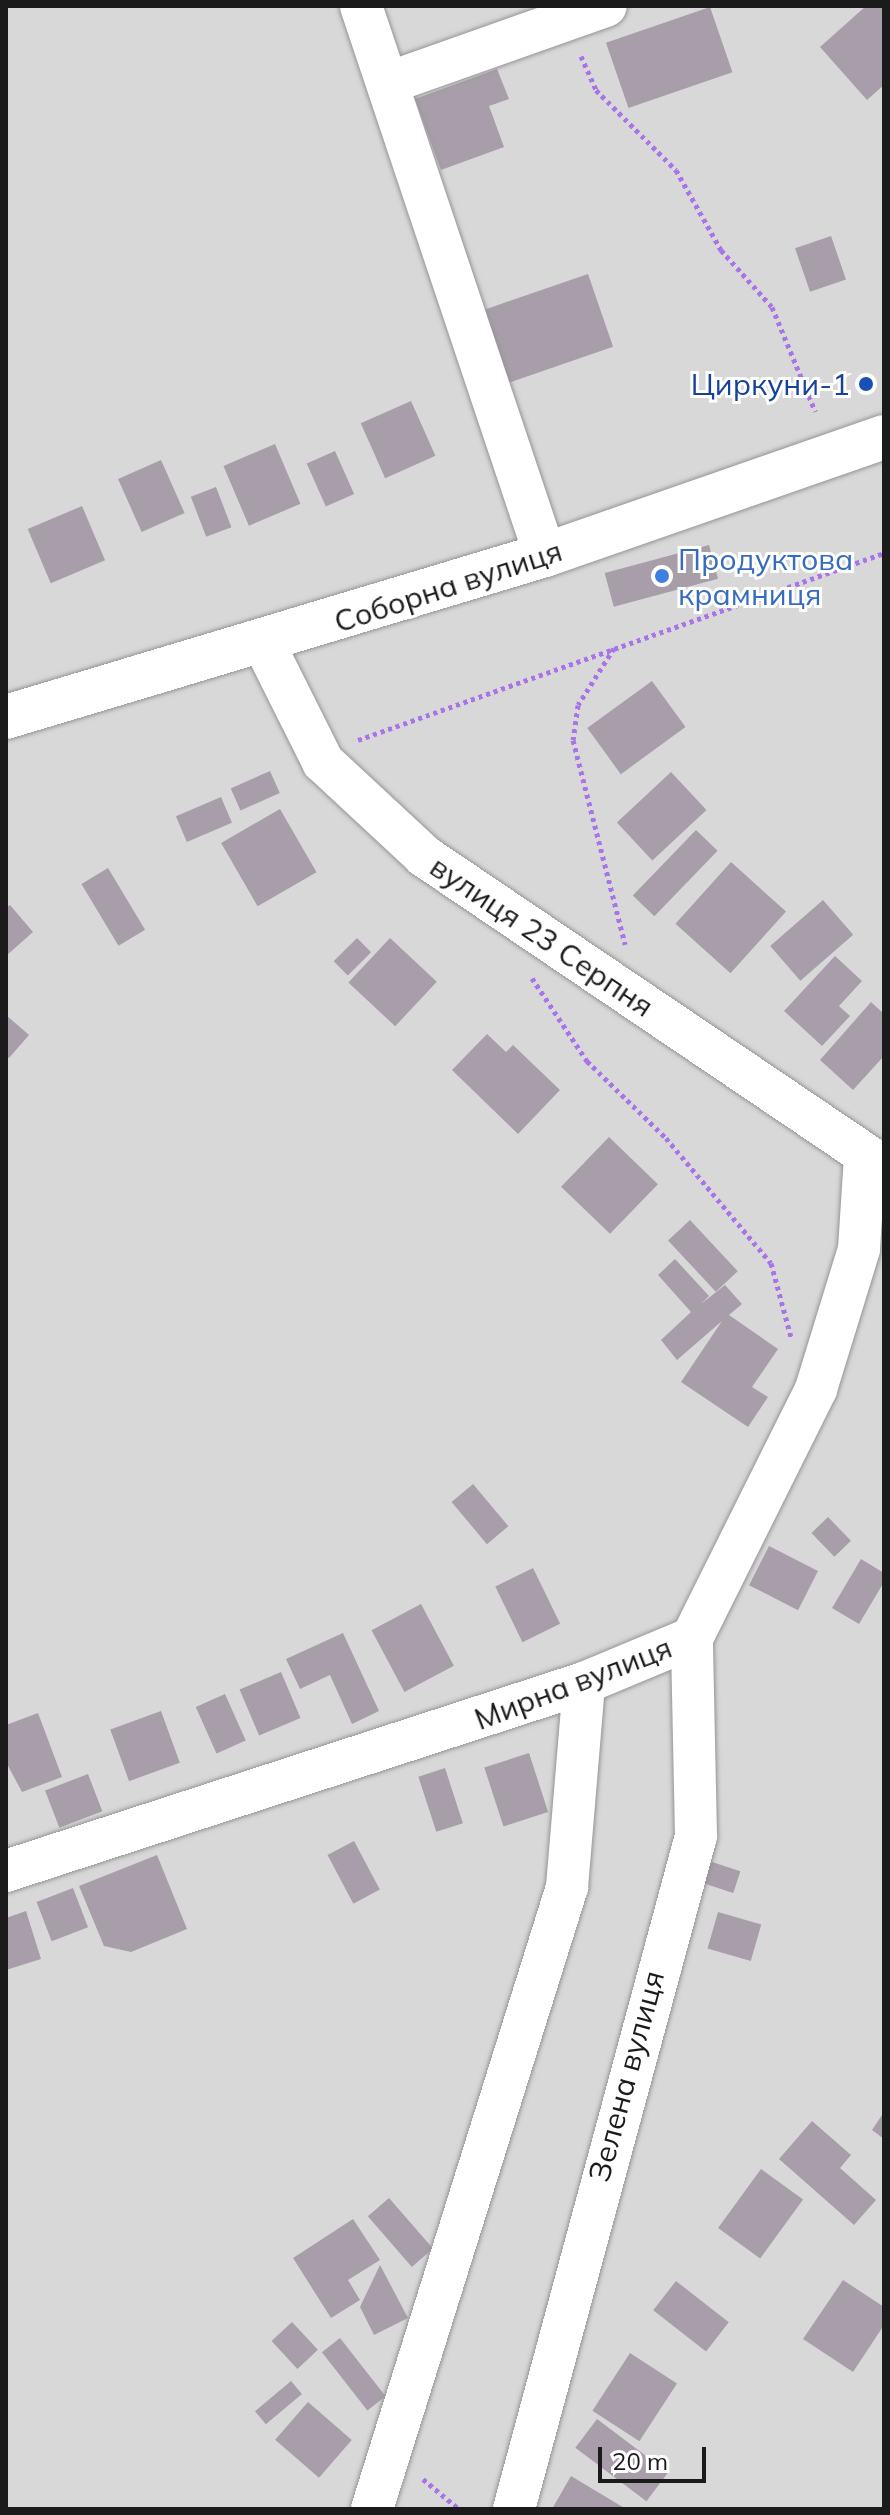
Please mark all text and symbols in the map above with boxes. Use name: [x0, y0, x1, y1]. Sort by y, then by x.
place label: Циркуни-1: [691, 366, 850, 402]
marker: Циркуни-1: [857, 375, 875, 393]
street label: Соборна вулиця: [330, 532, 566, 640]
place label: Продуктова крамниця: [678, 541, 853, 612]
marker: Продуктова крамниця: [653, 567, 671, 585]
street label: вулиця 23 Серпня: [424, 848, 660, 1024]
street label: Мирна вулиця: [469, 1629, 677, 1737]
street label: Зелена вулиця: [581, 1967, 671, 2185]
scale bar: [602, 2431, 710, 2481]
text: 20 m: [612, 2446, 668, 2476]

